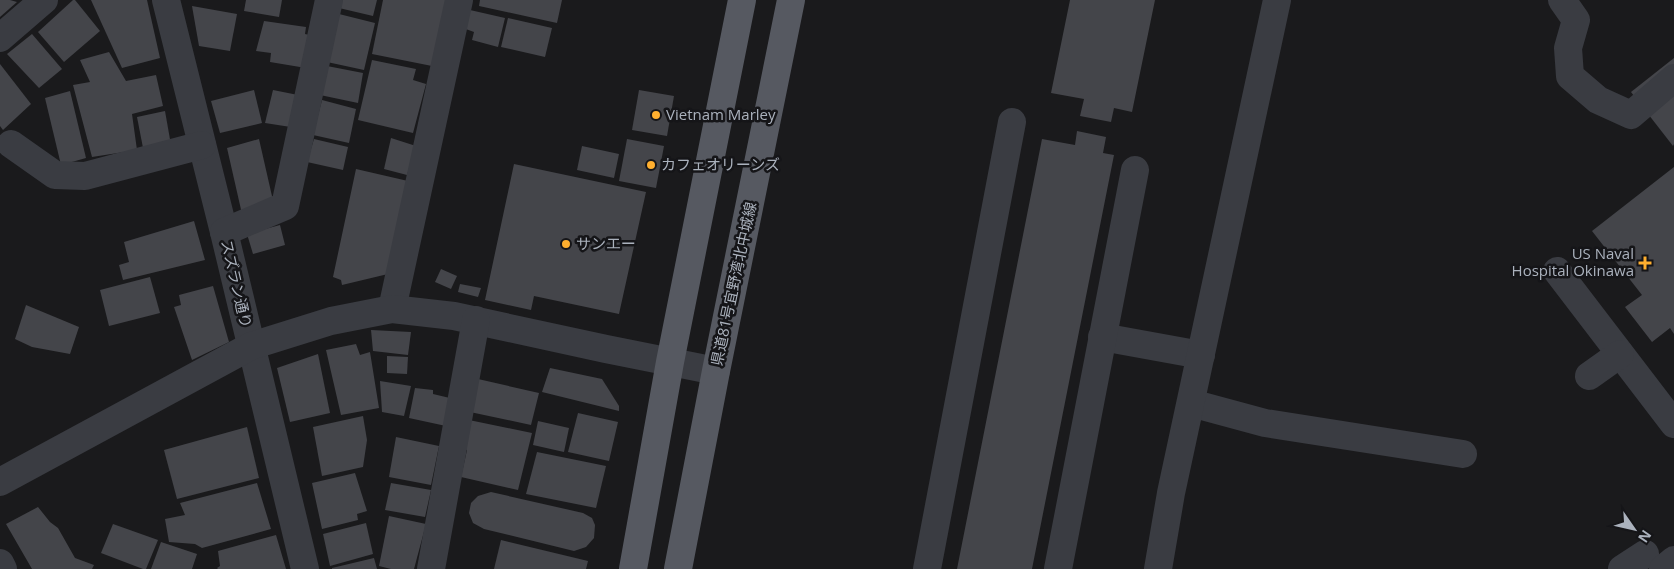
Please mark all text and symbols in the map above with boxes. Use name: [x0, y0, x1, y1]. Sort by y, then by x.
place label: Vietnam Marley: [666, 104, 776, 124]
marker: Vietnam Marley: [650, 109, 662, 121]
place label: カフェオリーンズ: [661, 154, 780, 174]
marker: カフェオリーンズ: [645, 159, 657, 171]
street label: 県道81号宜野湾北中城線: [706, 200, 760, 368]
place label: サンエー: [576, 233, 636, 253]
street label: スズラン通り: [217, 238, 257, 330]
marker: サンエー: [560, 238, 572, 250]
place label: US Naval Hospital Okinawa: [1512, 243, 1634, 280]
marker: US Naval Hospital Okinawa: [1638, 256, 1652, 270]
north arrow: [1609, 504, 1659, 554]
text: N: [1634, 527, 1656, 547]

